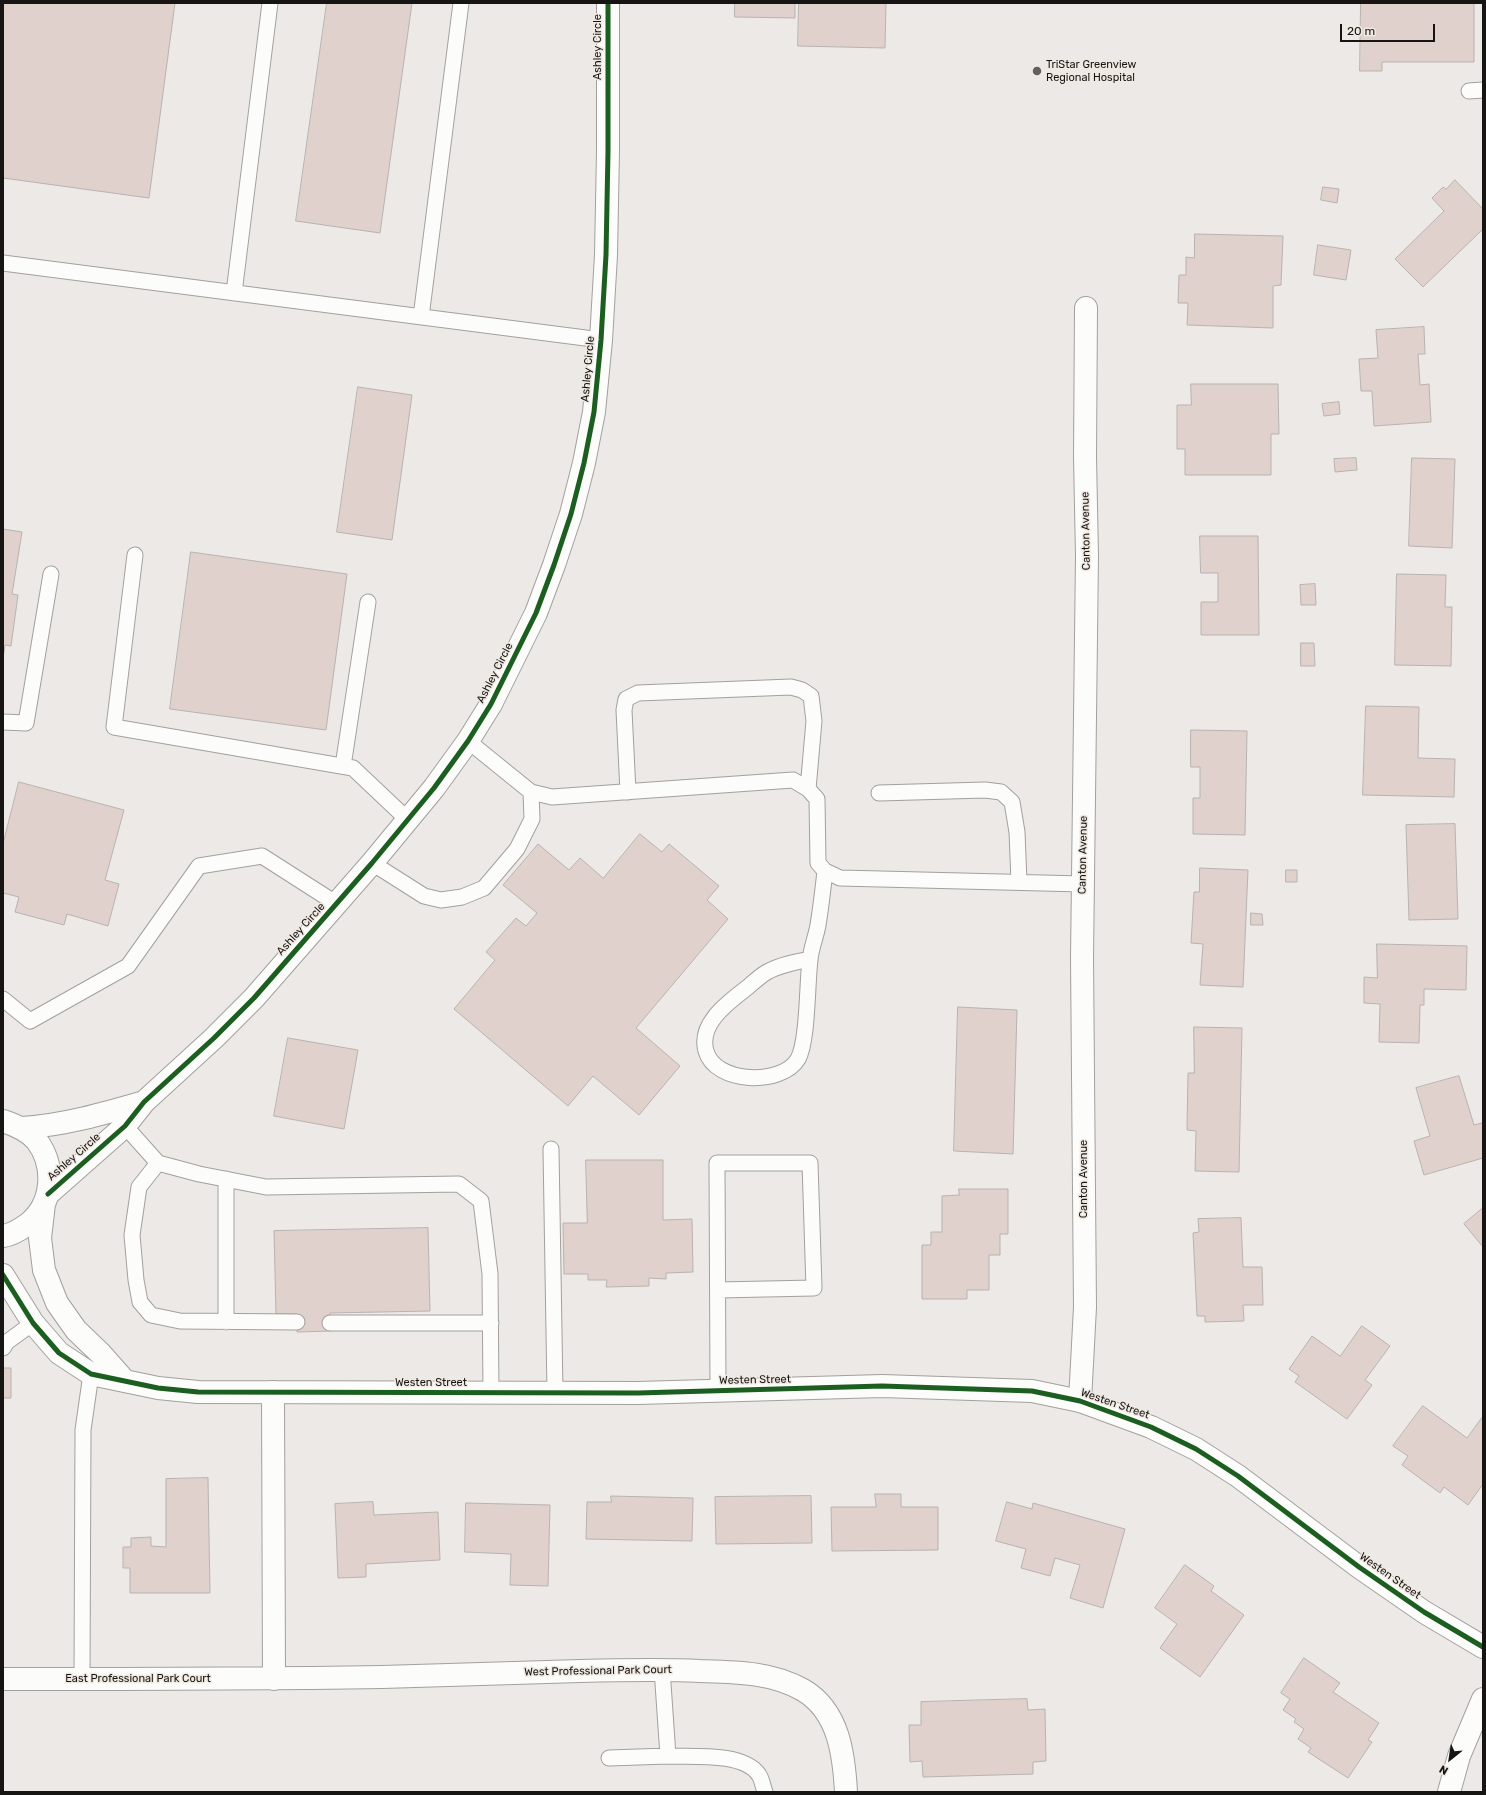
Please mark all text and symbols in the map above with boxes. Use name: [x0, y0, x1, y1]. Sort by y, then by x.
street label: Ashley Circle: [591, 14, 605, 80]
scale bar: [1342, 16, 1437, 42]
text: 20 m: [1347, 24, 1375, 38]
place label: TriStar Greenview Regional Hospital: [1046, 58, 1136, 84]
marker: TriStar Greenview Regional Hospital: [1031, 65, 1043, 77]
street label: Ashley Circle: [579, 336, 597, 402]
street label: Canton Avenue: [1079, 492, 1093, 570]
street label: Ashley Circle: [474, 641, 516, 705]
street label: Canton Avenue: [1076, 816, 1090, 894]
street label: Ashley Circle: [274, 900, 328, 958]
street label: Ashley Circle: [45, 1130, 103, 1184]
street label: Canton Avenue: [1077, 1140, 1091, 1218]
street label: Westen Street: [719, 1373, 791, 1387]
street label: Westen Street: [395, 1376, 467, 1390]
street label: Westen Street: [1079, 1386, 1151, 1422]
street label: Westen Street: [1357, 1550, 1423, 1602]
street label: West Professional Park Court: [524, 1663, 672, 1679]
street label: East Professional Park Court: [65, 1672, 211, 1686]
north arrow: [1430, 1739, 1470, 1779]
text: N: [1437, 1762, 1450, 1777]

